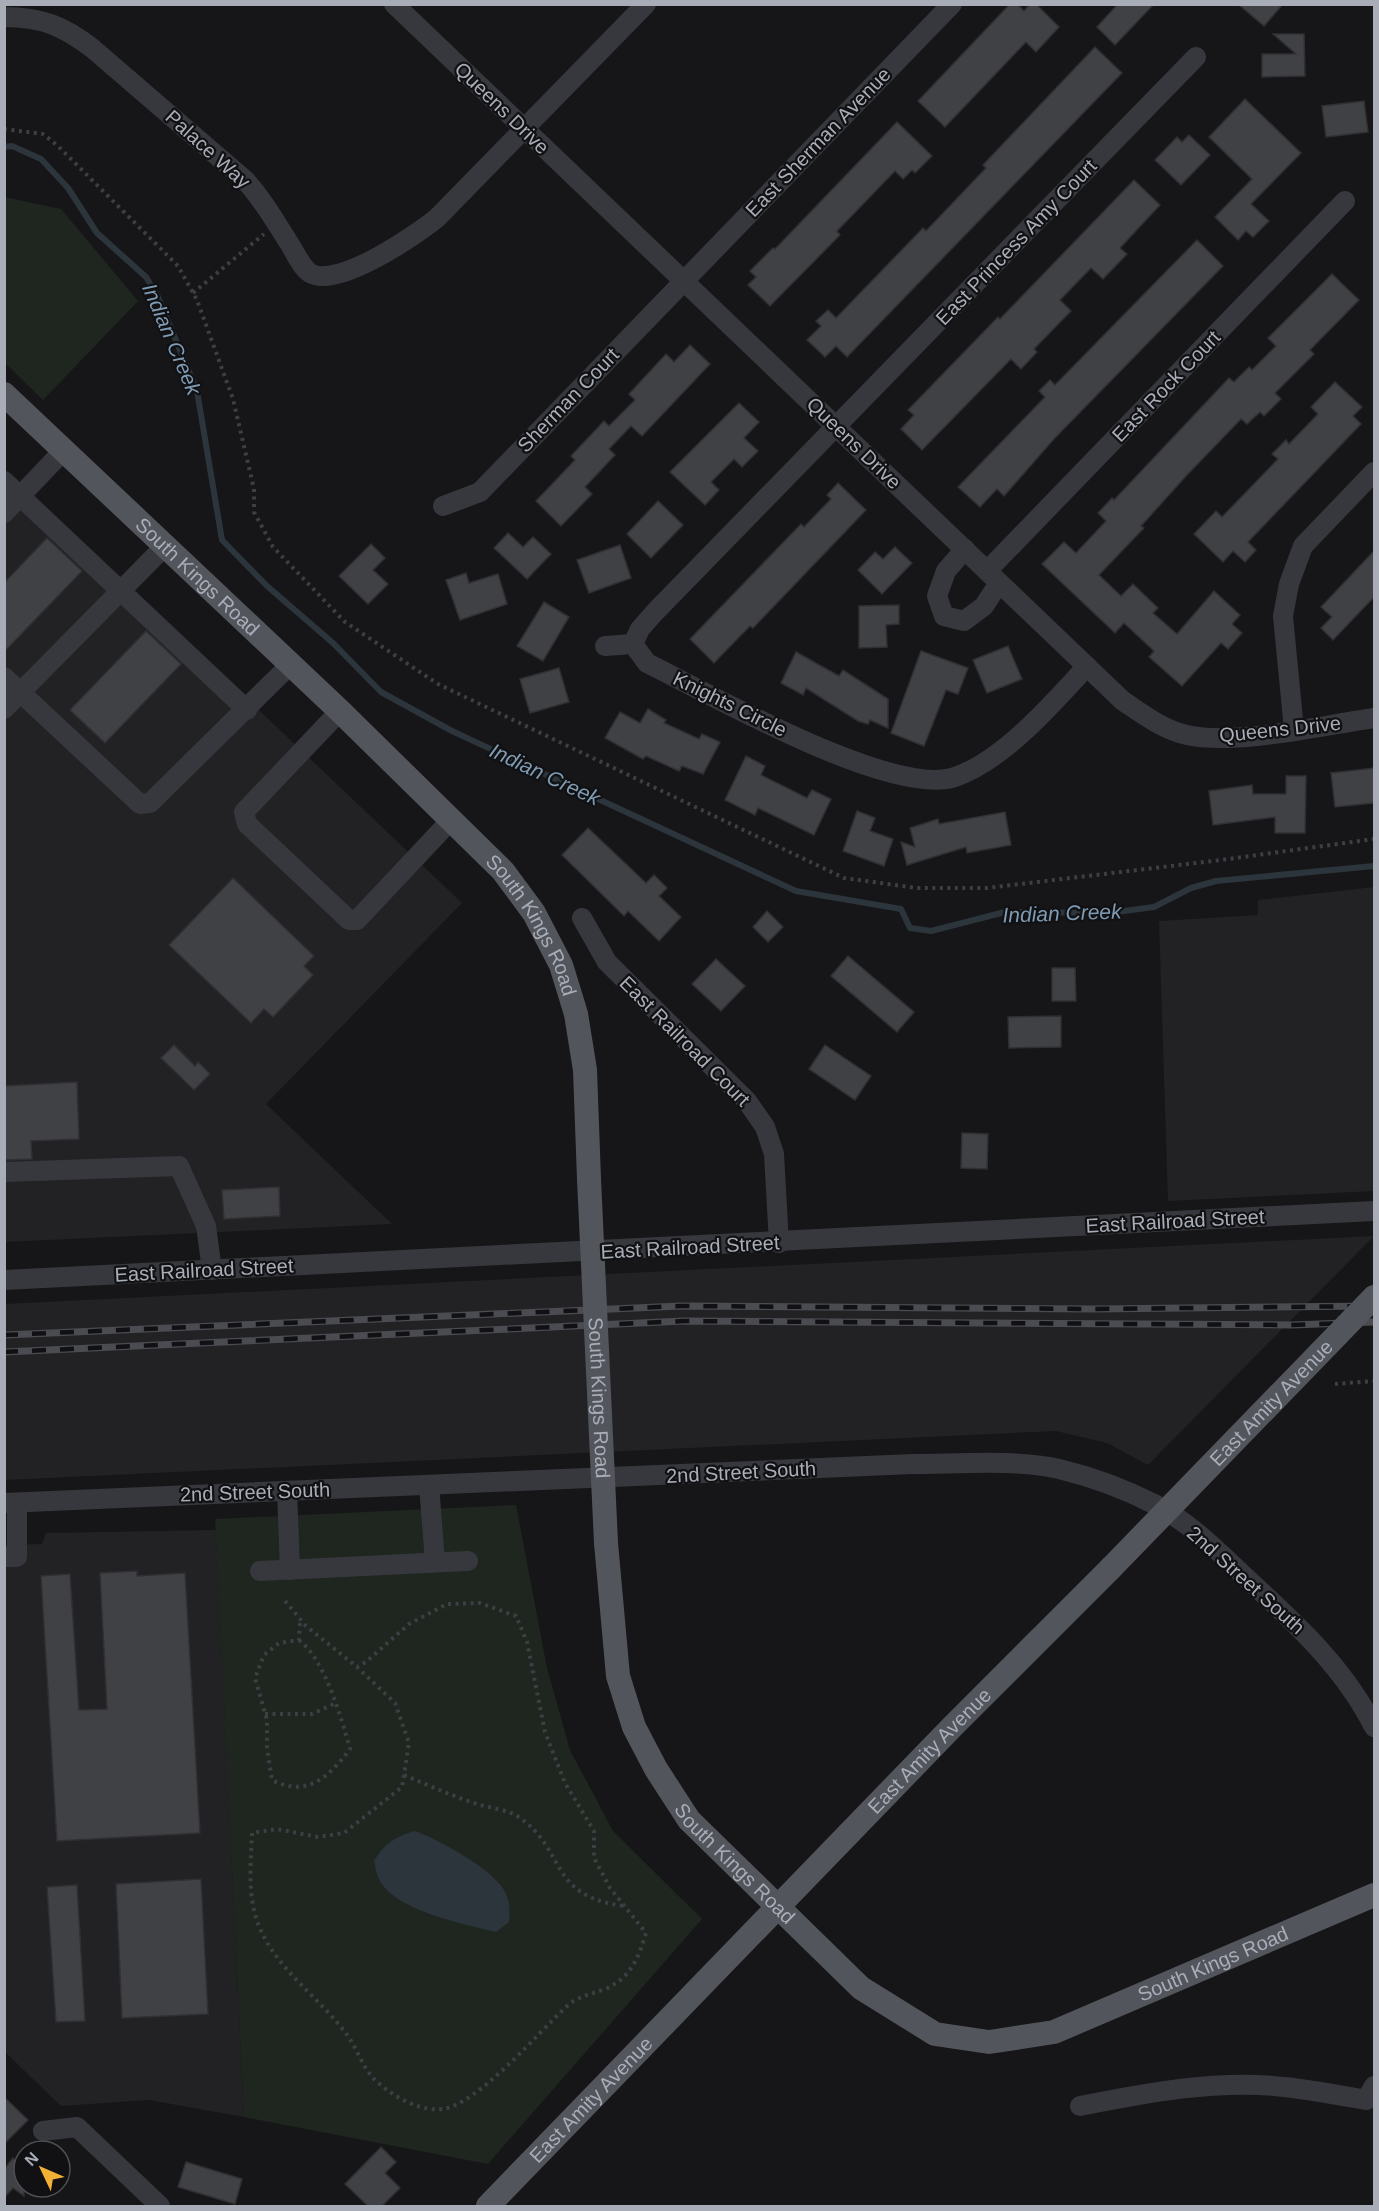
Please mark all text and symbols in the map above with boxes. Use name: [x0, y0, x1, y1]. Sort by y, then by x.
street label: Queens Drive: [450, 58, 554, 158]
street label: East Sherman Avenue: [741, 63, 895, 221]
street label: Palace Way: [161, 105, 255, 193]
street label: East Princess Amy Court: [931, 154, 1101, 329]
water label: Indian Creek: [138, 280, 206, 400]
street label: East Rock Court: [1108, 326, 1225, 446]
street label: Sherman Court: [513, 343, 623, 456]
street label: Queens Drive: [802, 393, 906, 493]
street label: South Kings Road: [131, 513, 264, 640]
street label: Knights Circle: [670, 667, 790, 741]
street label: Queens Drive: [1218, 712, 1342, 746]
water label: Indian Creek: [486, 738, 605, 810]
street label: South Kings Road: [482, 850, 581, 998]
water label: Indian Creek: [1002, 899, 1123, 927]
street label: East Railroad Court: [616, 972, 755, 1111]
street label: East Railroad Street: [1085, 1205, 1265, 1237]
street label: East Railroad Street: [600, 1231, 780, 1263]
street label: East Railroad Street: [114, 1254, 294, 1286]
street label: South Kings Road: [584, 1317, 614, 1479]
street label: East Amity Avenue: [1205, 1336, 1337, 1470]
street label: 2nd Street South: [665, 1457, 817, 1487]
street label: 2nd Street South: [180, 1478, 330, 1506]
street label: 2nd Street South: [1183, 1522, 1309, 1638]
street label: East Amity Avenue: [863, 1684, 995, 1818]
street label: South Kings Road: [670, 1799, 799, 1928]
street label: South Kings Road: [1135, 1922, 1291, 2006]
street label: East Amity Avenue: [525, 2032, 657, 2167]
north arrow: [12, 2139, 72, 2199]
text: N: [21, 2149, 42, 2169]

